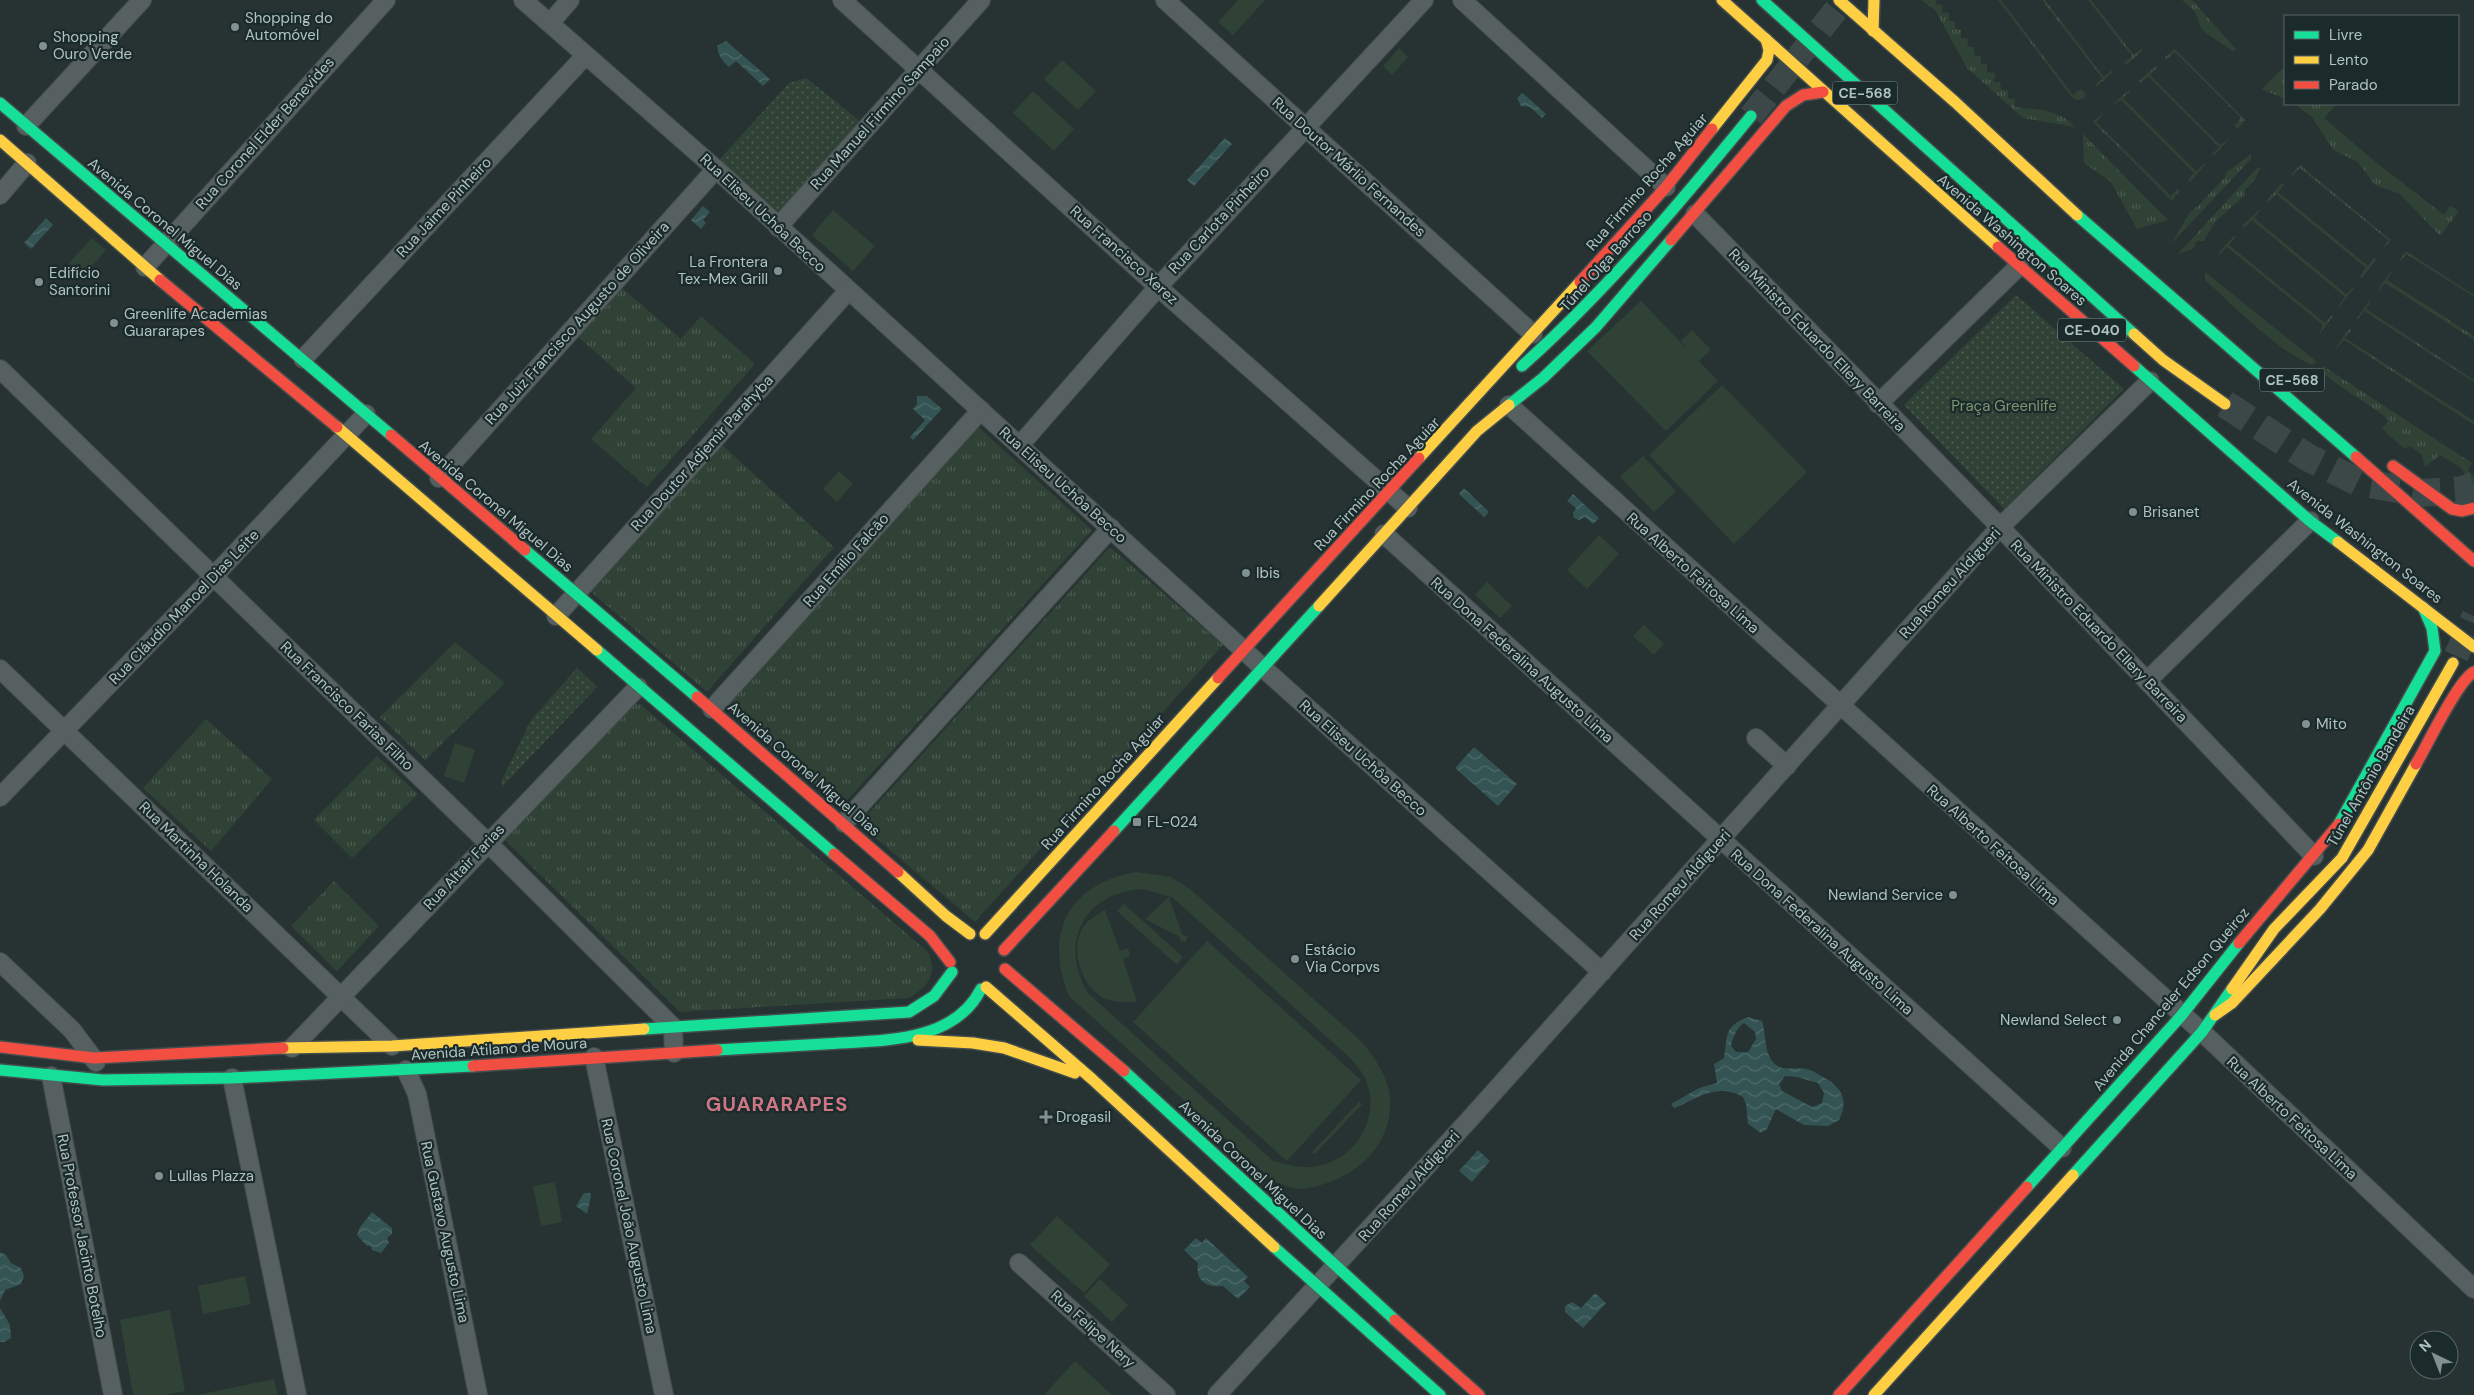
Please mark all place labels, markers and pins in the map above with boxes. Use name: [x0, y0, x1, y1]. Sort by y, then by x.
place label: Shopping do Automóvel: [245, 8, 333, 45]
marker: Shopping do Automóvel: [229, 21, 241, 33]
place label: Shopping Ouro Verde: [53, 27, 132, 64]
marker: Shopping Ouro Verde: [37, 40, 49, 52]
place label: La Frontera Tex-Mex Grill: [678, 252, 768, 289]
place label: Edifício Santorini: [49, 263, 110, 300]
marker: La Frontera Tex-Mex Grill: [772, 265, 784, 277]
marker: Edifício Santorini: [33, 276, 45, 288]
place label: Greenlife Academias Guararapes: [124, 304, 267, 341]
marker: Greenlife Academias Guararapes: [108, 317, 120, 329]
place label: Brisanet: [2143, 502, 2200, 522]
marker: Brisanet: [2127, 506, 2139, 518]
place label: Ibis: [1256, 563, 1280, 583]
marker: Ibis: [1240, 567, 1252, 579]
place label: Mito: [2316, 714, 2347, 734]
marker: Mito: [2300, 718, 2312, 730]
place label: FL-024: [1147, 812, 1198, 832]
marker: FL-024: [1131, 816, 1143, 828]
place label: Newland Service: [1828, 885, 1943, 905]
marker: Newland Service: [1947, 889, 1959, 901]
place label: Estácio Via Corpvs: [1305, 940, 1380, 977]
marker: Estácio Via Corpvs: [1289, 953, 1301, 965]
place label: Newland Select: [2000, 1010, 2107, 1030]
marker: Newland Select: [2111, 1014, 2123, 1026]
place label: Drogasil: [1056, 1107, 1111, 1127]
marker: Drogasil: [1040, 1111, 1052, 1123]
place label: Lullas Plazza: [169, 1166, 254, 1186]
marker: Lullas Plazza: [153, 1170, 165, 1182]

